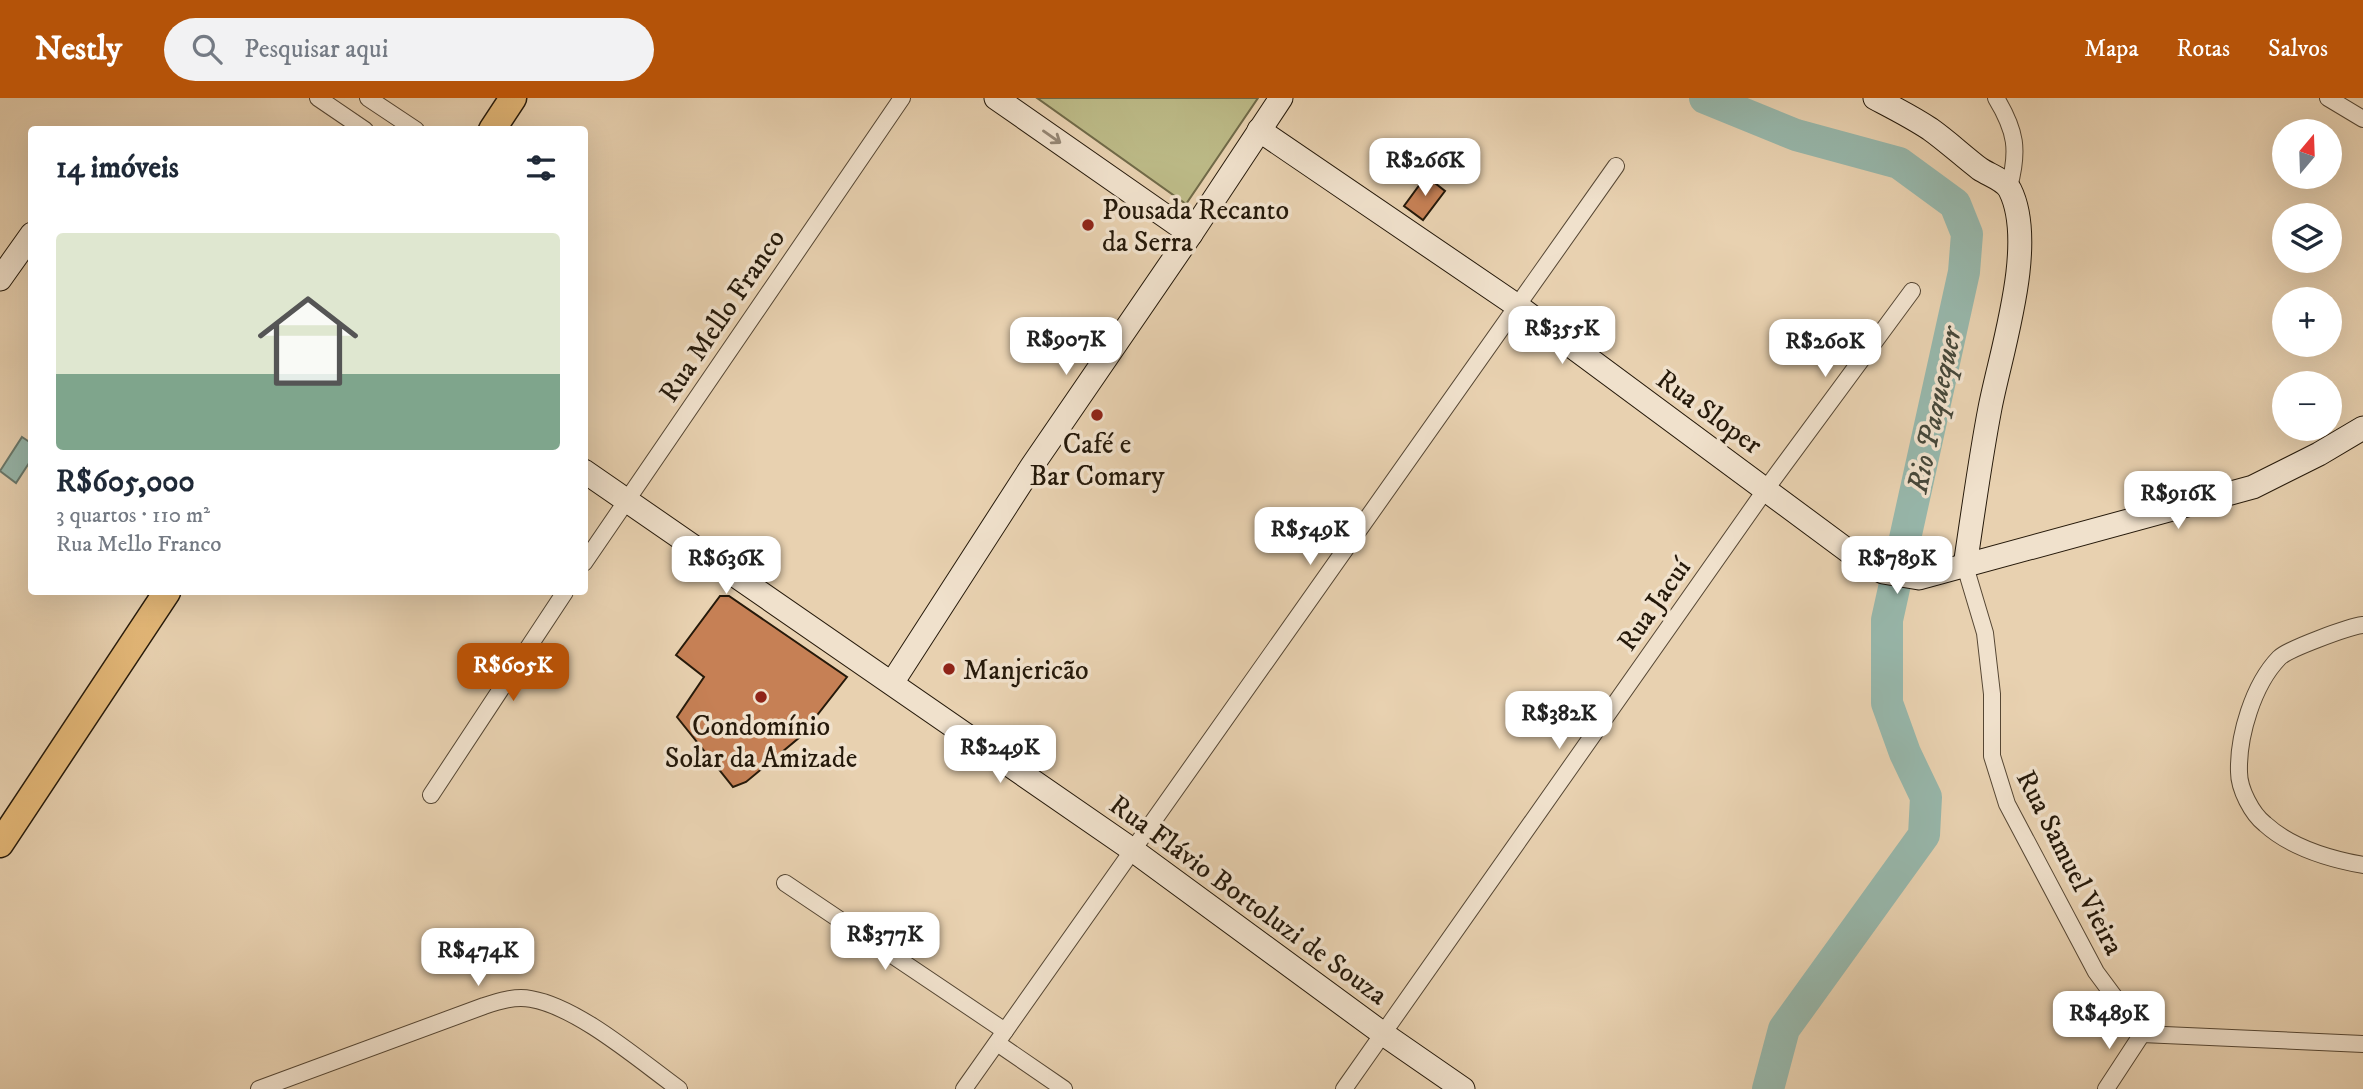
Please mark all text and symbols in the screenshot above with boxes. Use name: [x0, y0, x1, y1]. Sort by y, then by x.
search box: [164, 18, 654, 81]
text: Nestly: [35, 29, 122, 70]
icon: search: [188, 30, 226, 68]
text: Pesquisar aqui: [244, 33, 388, 66]
text: Mapa: [2084, 34, 2139, 64]
text: Rotas: [2177, 34, 2230, 64]
text: Salvos: [2268, 34, 2328, 64]
north arrow: [2272, 119, 2342, 189]
map controls: [2272, 119, 2342, 441]
one-way arrow: [1042, 130, 1061, 144]
pin: R$266K: [1368, 139, 1482, 198]
text: R$266K: [1385, 146, 1465, 175]
icon: filters: [522, 149, 560, 187]
text: 14 imóveis: [56, 150, 179, 187]
place label: Pousada Recanto da Serra: [1102, 193, 1289, 260]
button: layers: [2272, 203, 2342, 273]
marker: Pousada Recanto da Serra: [1080, 217, 1096, 233]
street label: Rua Mello Franco: [651, 223, 793, 409]
icon: home: [245, 278, 371, 404]
button: +: [2272, 287, 2342, 357]
pin: R$355K: [1505, 306, 1619, 366]
text: R$355K: [1524, 314, 1600, 343]
pin: R$907K: [1009, 317, 1123, 377]
pin: R$260K: [1768, 320, 1882, 379]
water label: Rio Paquequer: [1900, 322, 1972, 497]
text: R$907K: [1026, 325, 1106, 354]
text: R$260K: [1785, 327, 1865, 356]
street label: Rua Sloper: [1649, 362, 1770, 463]
button: −: [2272, 371, 2342, 441]
marker: Café e Bar Comary: [1089, 407, 1105, 423]
place label: Café e Bar Comary: [1030, 427, 1165, 494]
text: R$605,000: [56, 464, 195, 501]
pin: R$916K: [2121, 472, 2235, 531]
text: R$916K: [2140, 479, 2216, 508]
text: 3 quartos · 110 m²: [56, 501, 210, 530]
pin: R$549K: [1253, 508, 1367, 567]
text: R$549K: [1271, 515, 1349, 544]
text: Rua Mello Franco: [56, 530, 222, 559]
pin: R$636K: [669, 536, 783, 596]
pin: R$789K: [1840, 536, 1954, 596]
text: R$636K: [688, 544, 764, 573]
text: R$789K: [1857, 544, 1937, 573]
street label: Rua Jacuí: [1610, 550, 1700, 658]
pin: R$605K: [456, 644, 570, 703]
text: R$605K: [473, 651, 553, 680]
place label: Manjericão: [963, 653, 1089, 688]
marker: Manjericão: [941, 661, 957, 677]
marker: Condomínio Solar da Amizade: [753, 689, 769, 705]
pin: R$382K: [1502, 692, 1616, 751]
text: R$382K: [1521, 699, 1597, 728]
place label: Condomínio Solar da Amizade: [665, 709, 857, 776]
pin: R$249K: [943, 726, 1057, 785]
text: R$249K: [960, 733, 1040, 762]
street label: Rua Samuel Vieira: [2008, 764, 2131, 961]
street label: Rua Flávio Bortoluzi de Souza: [1102, 788, 1394, 1013]
pin: R$377K: [828, 912, 942, 972]
text: R$377K: [847, 920, 923, 949]
pin: R$474K: [421, 928, 535, 988]
text: R$474K: [437, 936, 519, 965]
pin: R$489K: [2052, 992, 2166, 1051]
text: R$489K: [2069, 999, 2149, 1028]

